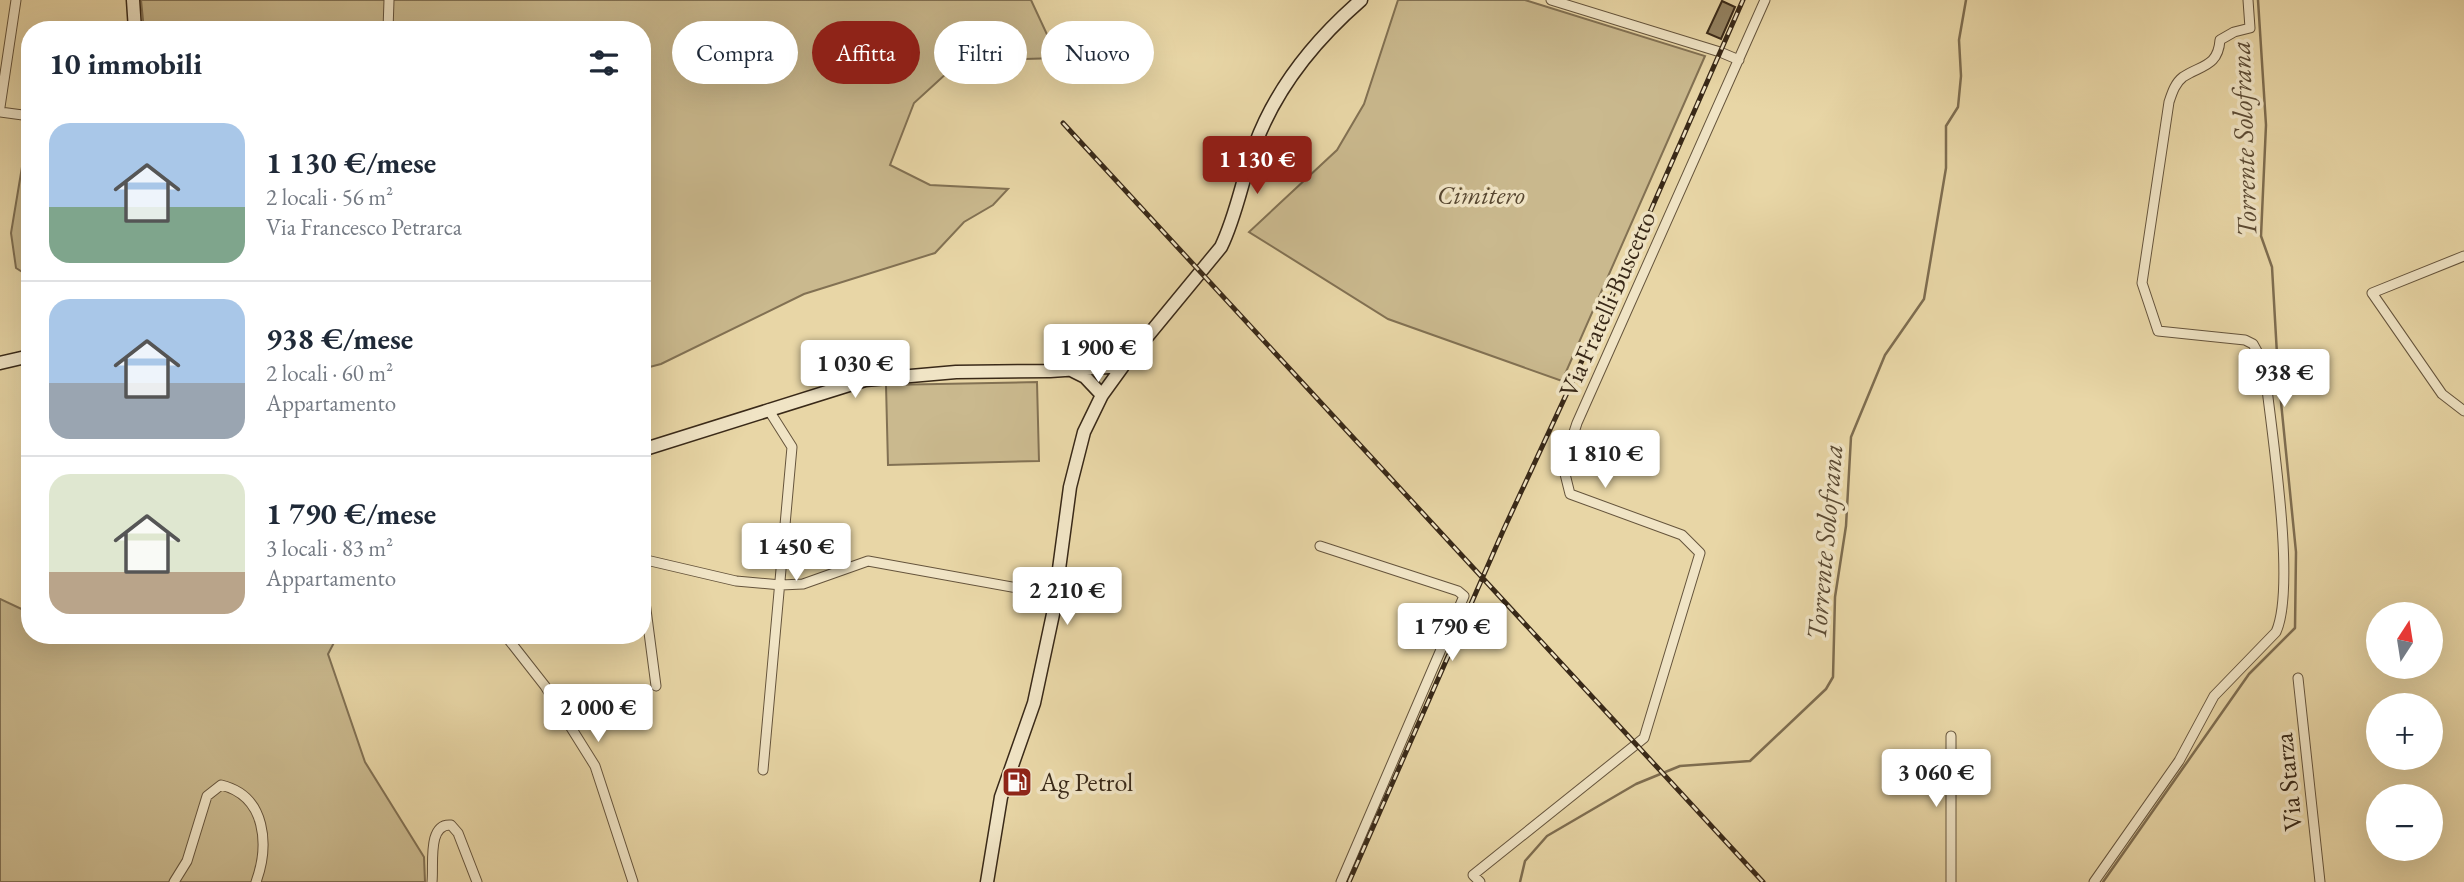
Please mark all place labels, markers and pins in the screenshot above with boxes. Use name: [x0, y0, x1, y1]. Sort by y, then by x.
pin: 1 130 €: [1192, 136, 1322, 196]
pin: 1 900 €: [1033, 324, 1163, 384]
pin: 1 030 €: [790, 340, 920, 400]
pin: 938 €: [2235, 350, 2333, 409]
pin: 1 810 €: [1540, 430, 1670, 490]
pin: 1 450 €: [731, 524, 861, 583]
pin: 2 210 €: [1002, 568, 1132, 627]
pin: 1 790 €: [1387, 604, 1517, 663]
pin: 2 000 €: [533, 684, 663, 744]
pin: 3 060 €: [1871, 750, 2001, 809]
fuel station icon: Ag Petrol: [1000, 765, 1034, 799]
place label: Ag Petrol: [1039, 765, 1133, 799]

